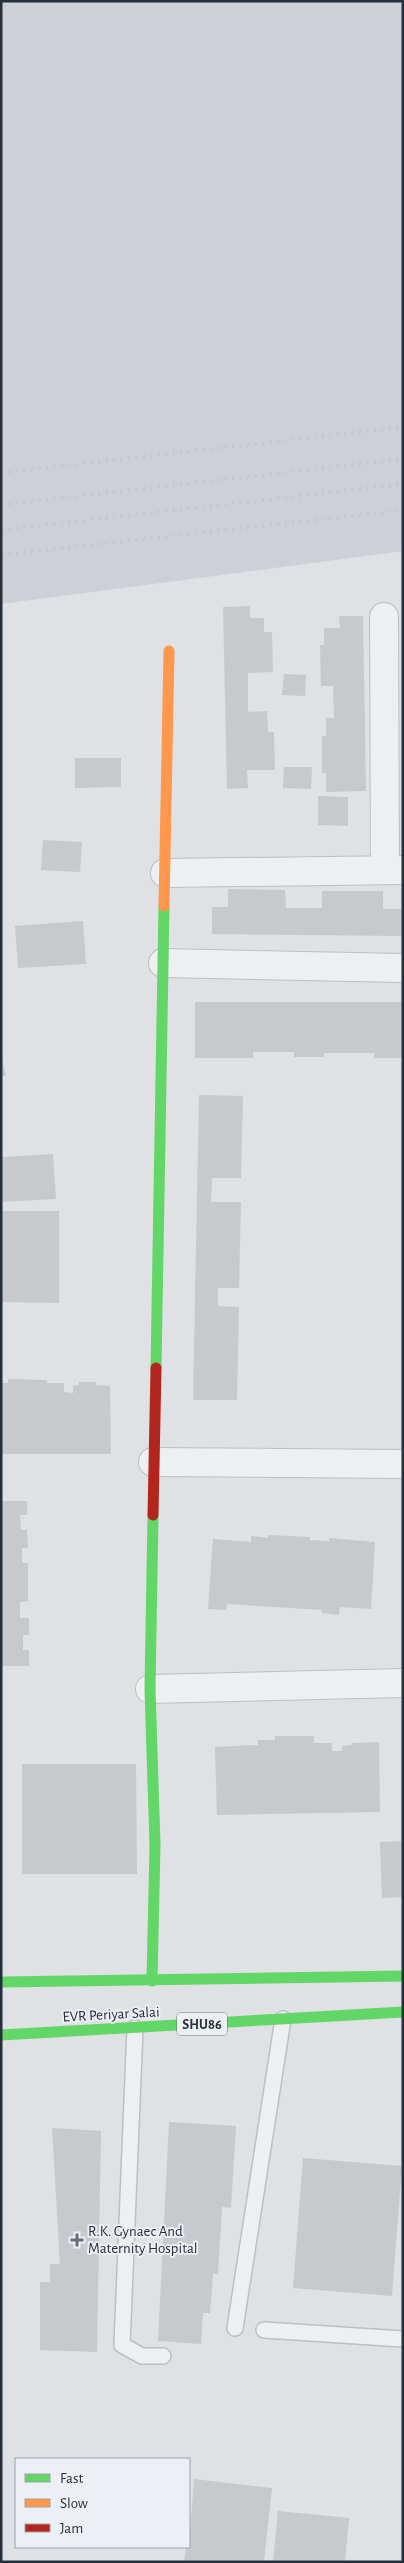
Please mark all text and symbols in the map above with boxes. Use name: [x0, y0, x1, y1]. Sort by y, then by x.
street label: EVR Periyar Salai: [62, 2004, 160, 2025]
road number: SHU86: [177, 2012, 227, 2036]
place label: R.K. Gynaec And Maternity Hospital: [88, 2224, 198, 2256]
marker: R.K. Gynaec And Maternity Hospital: [70, 2233, 84, 2247]
legend: [15, 2458, 190, 2548]
text: Fast: [60, 2471, 84, 2486]
text: Slow: [60, 2496, 88, 2511]
text: Jam: [60, 2521, 83, 2536]

